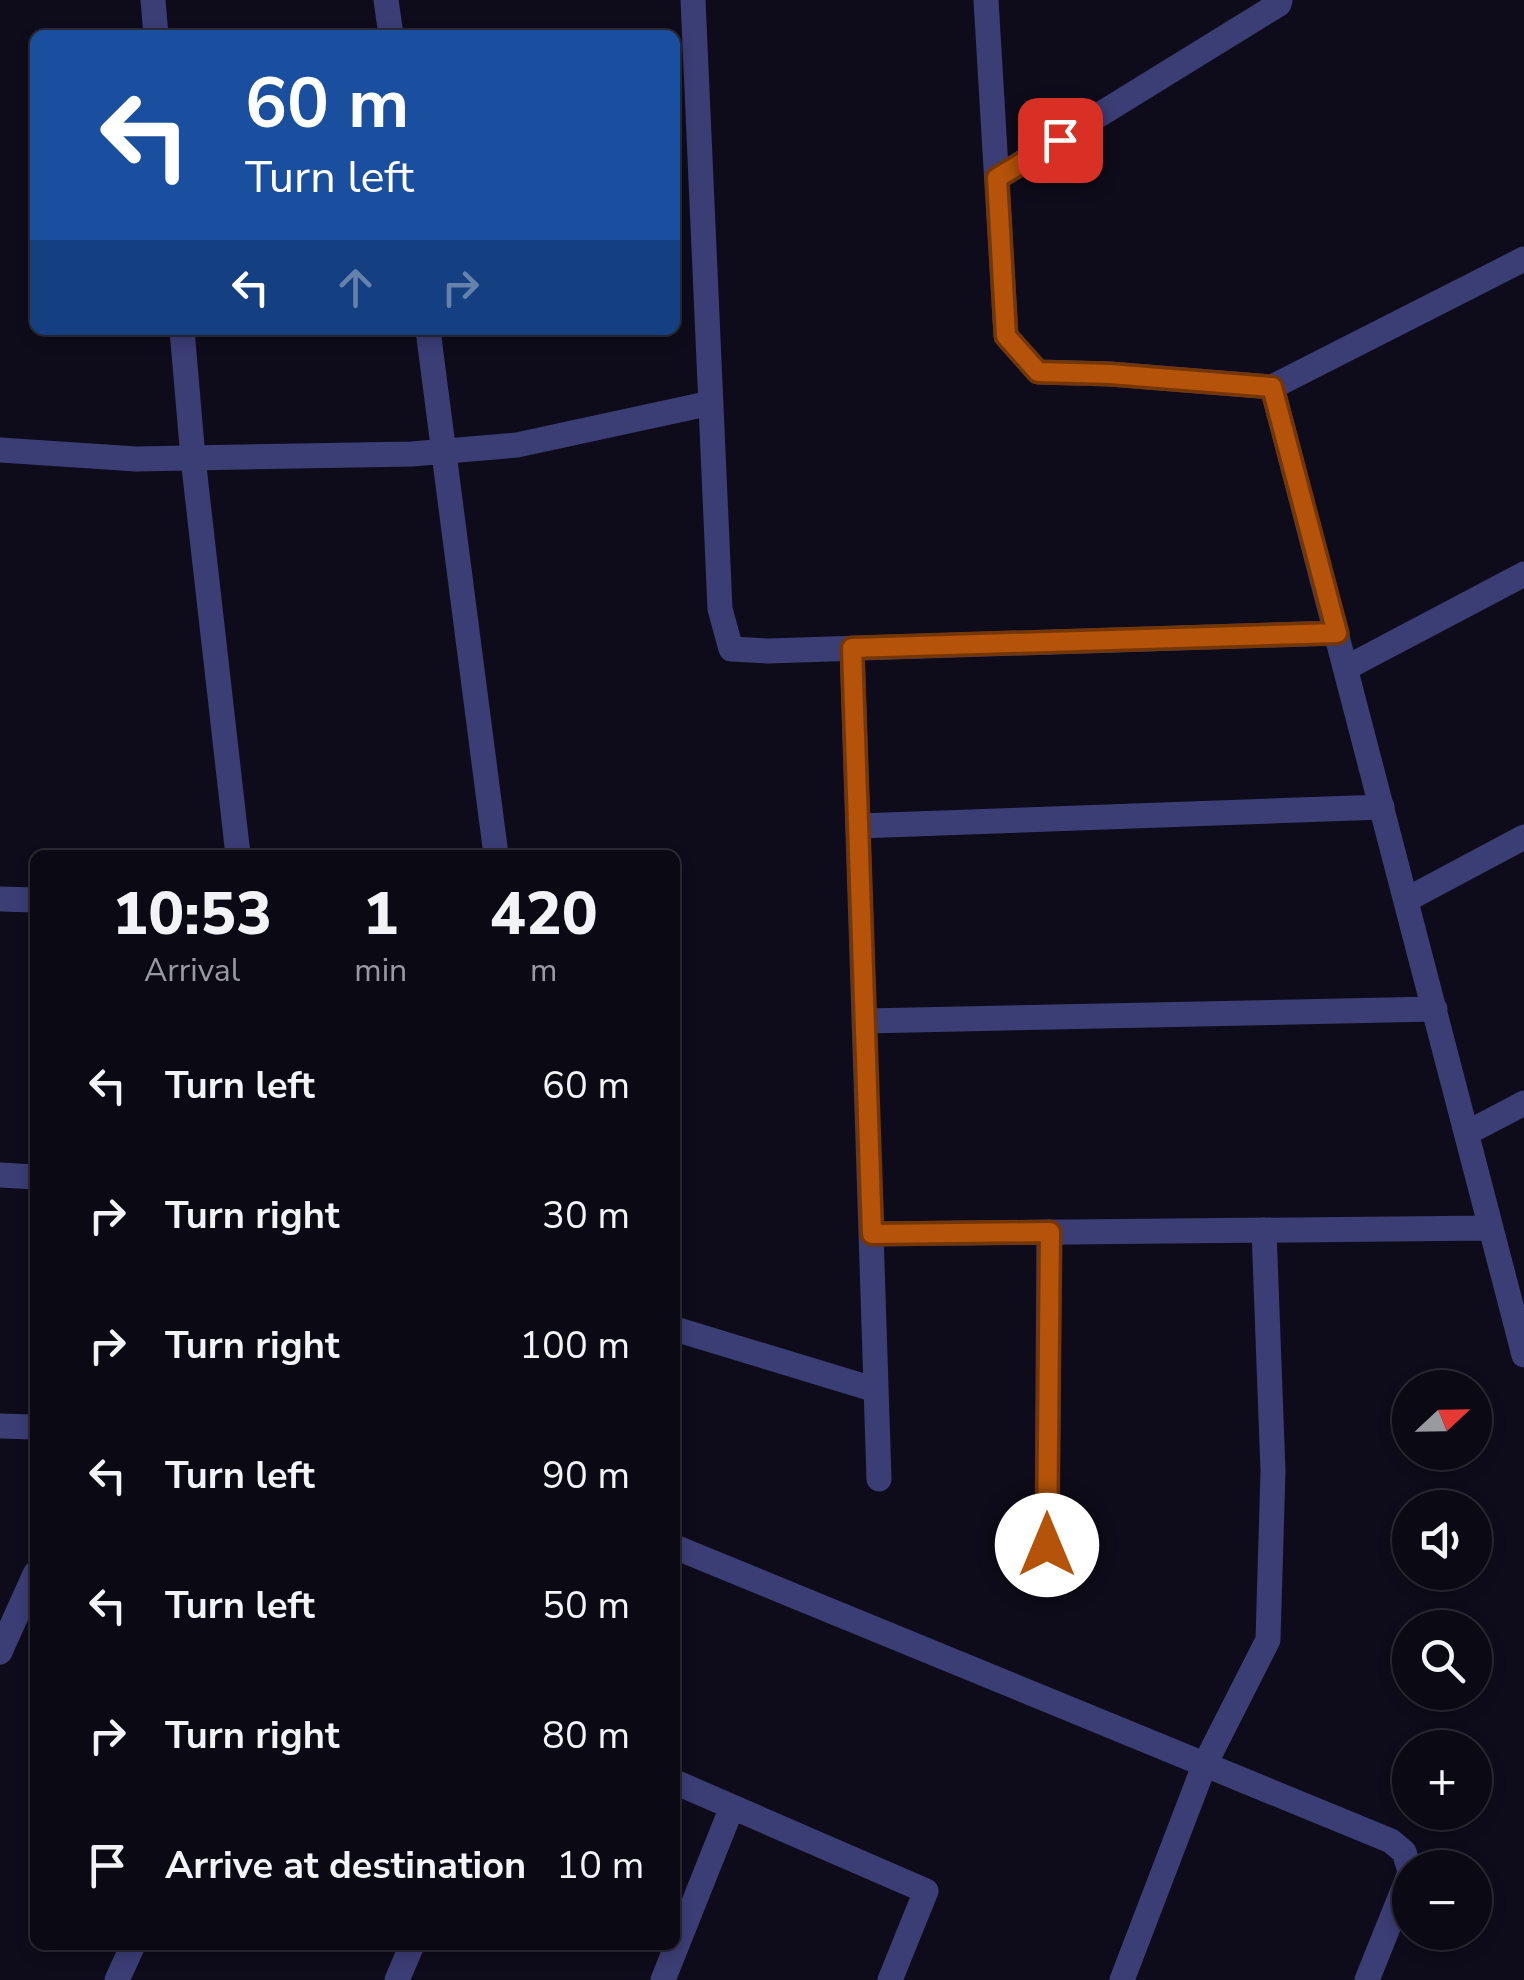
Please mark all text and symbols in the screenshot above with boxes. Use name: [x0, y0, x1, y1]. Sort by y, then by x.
text: 60 m: [245, 56, 409, 152]
icon: left: [80, 70, 210, 200]
pin: [1018, 98, 1103, 183]
icon: arrive: [1033, 113, 1088, 168]
text: Turn left: [245, 147, 414, 208]
icon: left: [223, 260, 278, 315]
icon: ahead: [328, 260, 383, 315]
icon: right: [433, 260, 488, 315]
text: 10:53: [112, 873, 272, 955]
text: 1: [363, 873, 399, 955]
text: 420: [490, 873, 598, 955]
text: Arrival: [144, 949, 240, 992]
text: min: [354, 949, 407, 992]
text: m: [530, 949, 557, 992]
icon: left: [80, 1058, 135, 1113]
text: Turn left: [165, 1060, 315, 1111]
text: 60 m: [542, 1060, 630, 1111]
icon: right: [80, 1188, 135, 1243]
text: Turn right: [165, 1190, 340, 1241]
text: 30 m: [542, 1190, 630, 1241]
icon: right: [80, 1318, 135, 1373]
text: Turn right: [165, 1320, 340, 1371]
text: 100 m: [519, 1320, 630, 1371]
north arrow: [1392, 1370, 1492, 1470]
map controls: [1392, 1370, 1492, 1950]
icon: left: [80, 1448, 135, 1503]
text: Turn left: [165, 1450, 315, 1501]
text: 90 m: [542, 1450, 630, 1501]
button: sound: [1392, 1490, 1492, 1590]
position arrow: [995, 1493, 1099, 1597]
icon: left: [80, 1578, 135, 1633]
text: Turn left: [165, 1580, 315, 1631]
text: 50 m: [542, 1580, 630, 1631]
button: search: [1392, 1610, 1492, 1710]
icon: right: [80, 1708, 135, 1763]
text: Turn right: [165, 1710, 340, 1761]
text: 80 m: [542, 1710, 630, 1761]
button: +: [1392, 1730, 1492, 1830]
icon: arrive: [80, 1838, 135, 1893]
text: Arrive at destination: [165, 1840, 526, 1891]
text: 10 m: [556, 1840, 644, 1891]
button: −: [1392, 1850, 1492, 1950]

